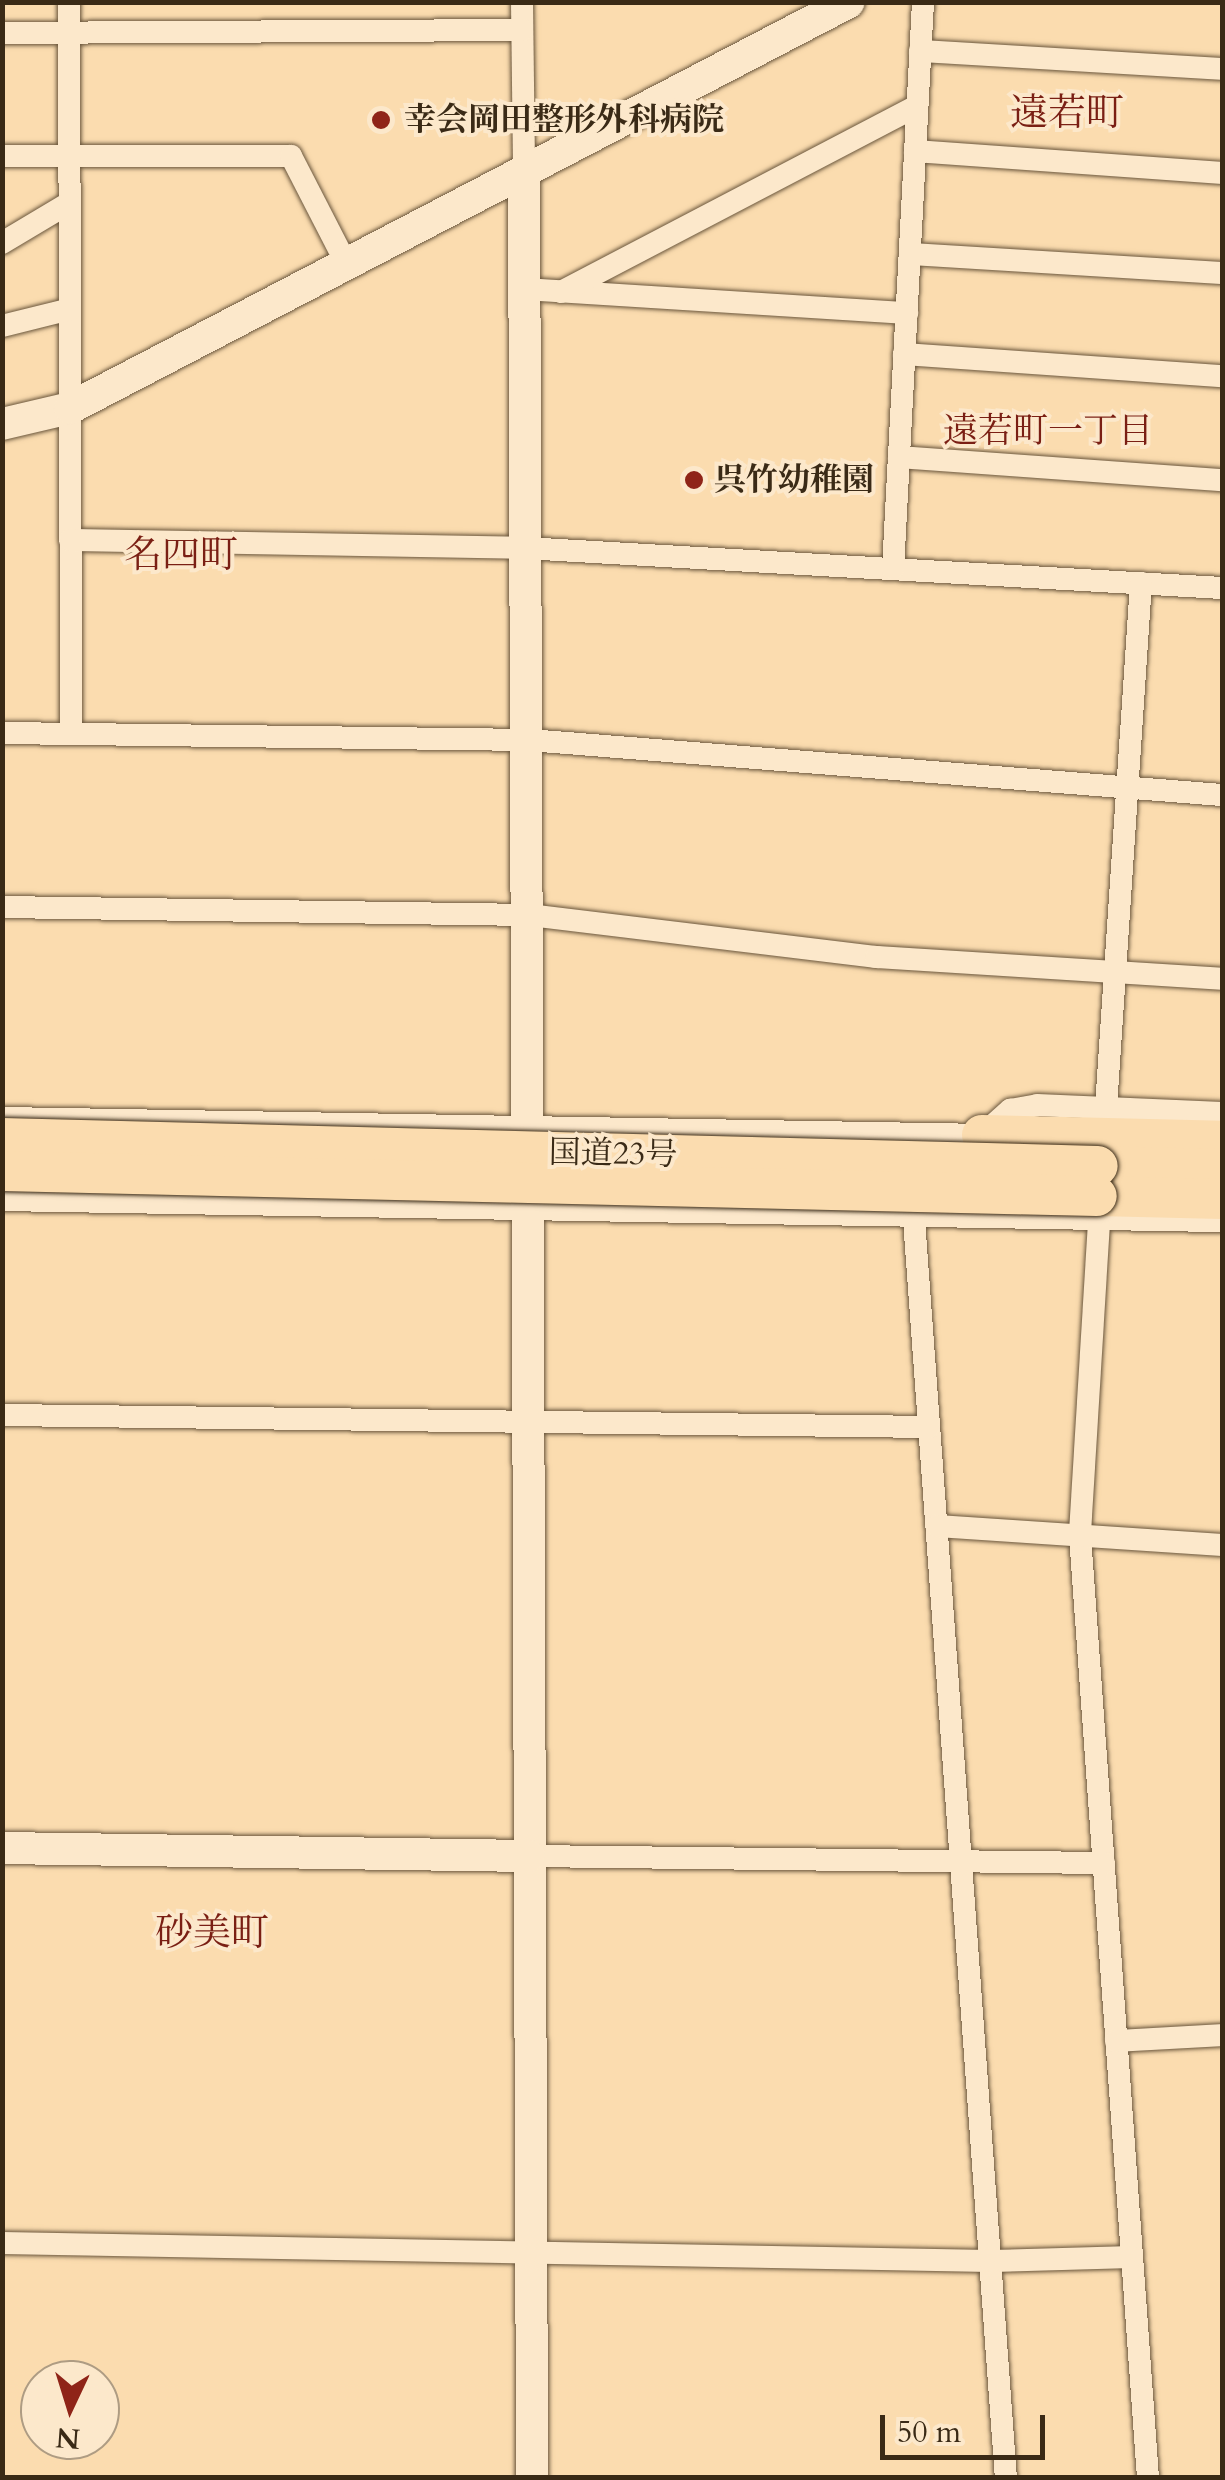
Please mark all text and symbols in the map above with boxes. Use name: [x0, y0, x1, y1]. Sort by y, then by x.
district label: 遠若町: [1010, 91, 1124, 137]
place label: 幸会岡田整形外科病院: [404, 101, 724, 139]
marker: 幸会岡田整形外科病院: [368, 107, 394, 133]
district label: 遠若町一丁目: [943, 410, 1153, 452]
place label: 呉竹幼稚園: [714, 461, 874, 499]
marker: 呉竹幼稚園: [683, 469, 705, 491]
district label: 名四町: [124, 533, 238, 579]
street label: 国道23号: [548, 1134, 678, 1174]
district label: 砂美町: [155, 1911, 269, 1957]
north arrow: [20, 2360, 120, 2460]
scale bar: [885, 2395, 1050, 2457]
text: 50 m: [897, 2412, 961, 2453]
text: N: [55, 2418, 81, 2458]

